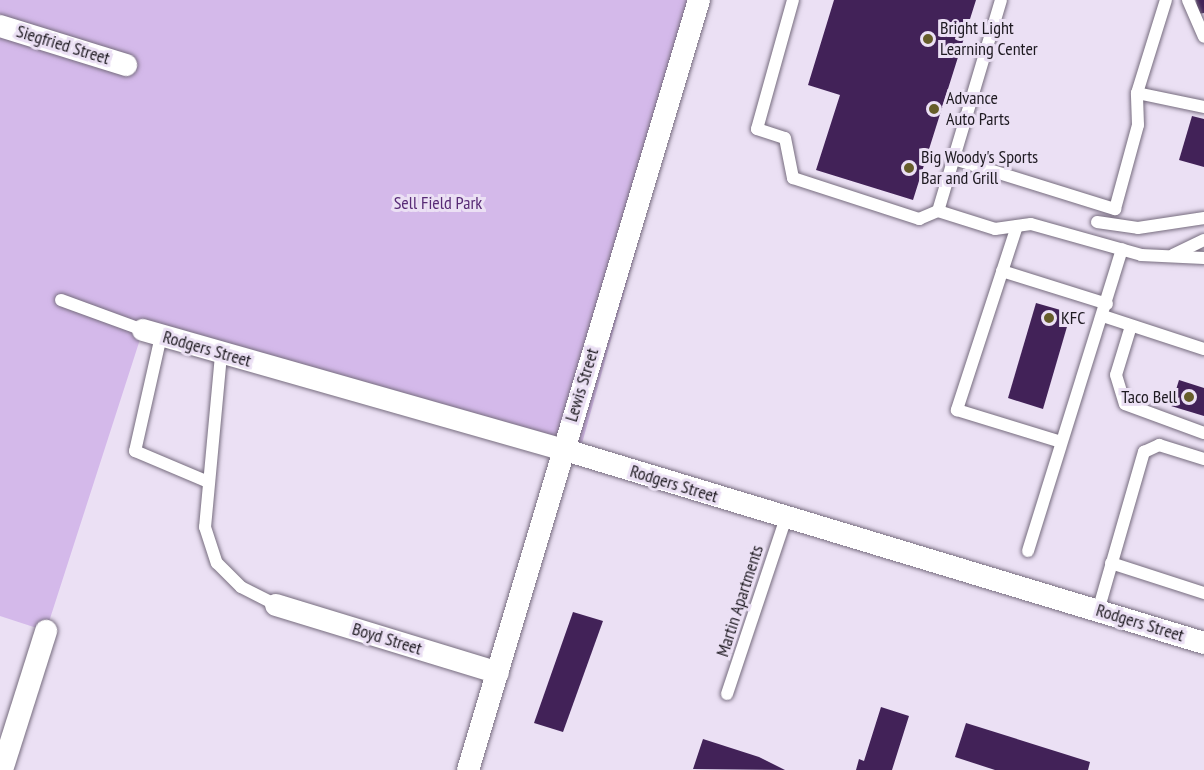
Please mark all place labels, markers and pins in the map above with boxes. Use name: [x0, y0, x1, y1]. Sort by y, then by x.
place label: Bright Light Learning Center: [940, 18, 1038, 60]
marker: Bright Light Learning Center: [921, 32, 935, 46]
place label: Advance Auto Parts: [946, 88, 1010, 130]
marker: Advance Auto Parts: [927, 102, 941, 116]
place label: Big Woody's Sports Bar and Grill: [921, 147, 1038, 190]
marker: Big Woody's Sports Bar and Grill: [902, 161, 916, 175]
place label: KFC: [1061, 307, 1086, 329]
marker: KFC: [1042, 311, 1056, 325]
place label: Taco Bell: [1121, 386, 1177, 408]
marker: Taco Bell: [1182, 390, 1196, 404]

